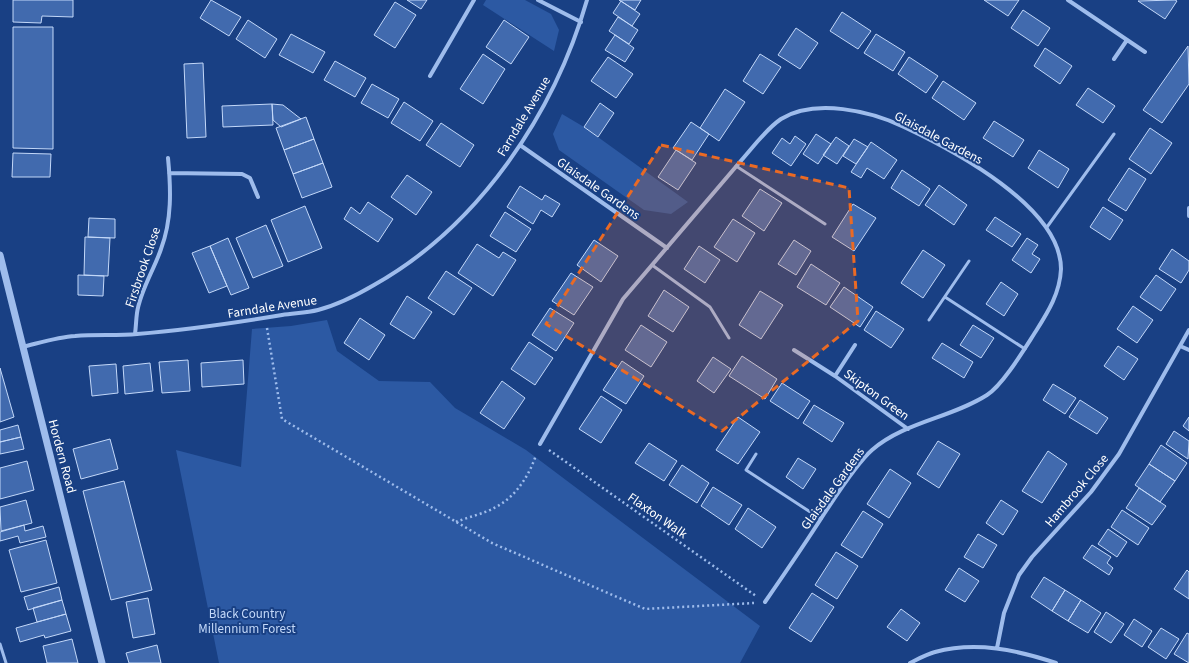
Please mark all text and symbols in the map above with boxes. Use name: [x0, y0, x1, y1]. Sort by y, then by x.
street label: Farndale Avenue: [493, 73, 555, 160]
street label: Glaisdale Gardens: [891, 107, 986, 169]
street label: Glaisdale Gardens: [553, 153, 644, 225]
street label: Firsbrook Close: [121, 225, 165, 310]
street label: Farndale Avenue: [226, 291, 318, 323]
street label: Skipton Green: [840, 365, 913, 425]
street label: Hordern Road: [44, 417, 81, 495]
street label: Glaisdale Gardens: [797, 443, 869, 533]
street label: Hambrook Close: [1041, 450, 1113, 531]
street label: Flaxton Walk: [624, 489, 691, 543]
park label: Black Country Millennium Forest: [198, 605, 296, 638]

